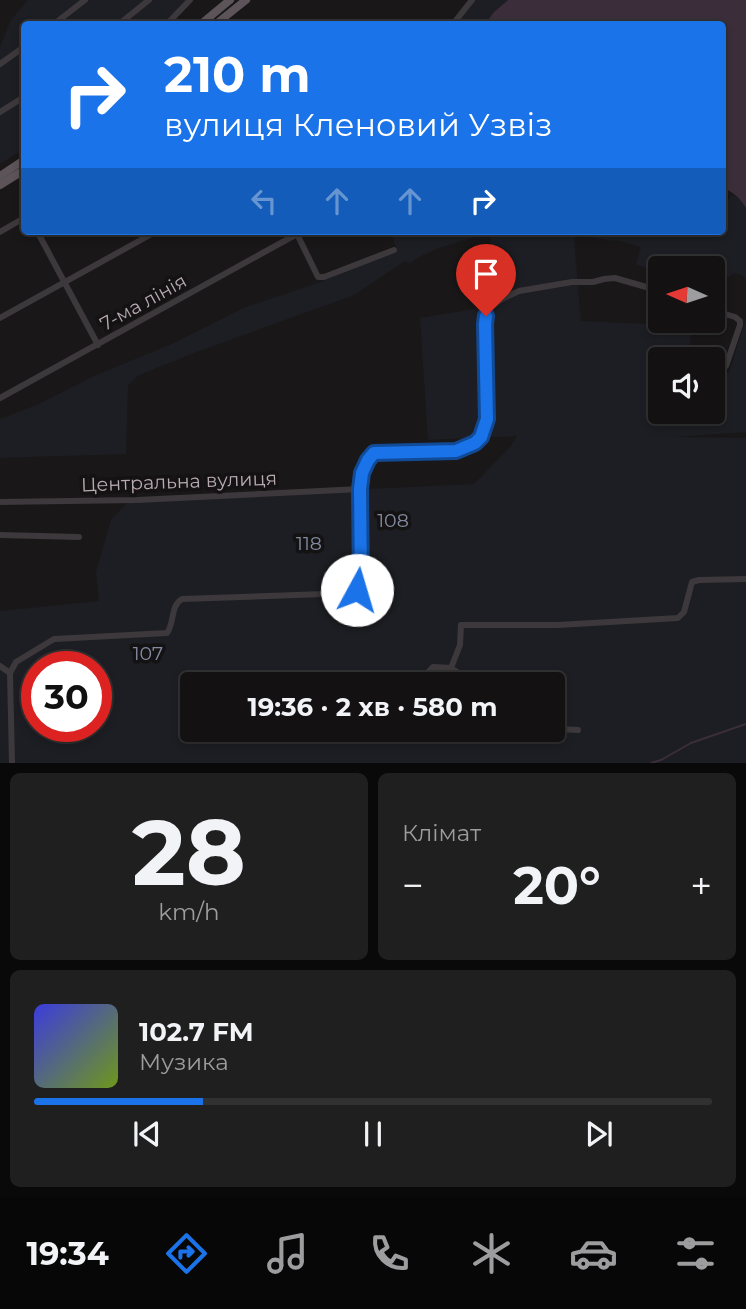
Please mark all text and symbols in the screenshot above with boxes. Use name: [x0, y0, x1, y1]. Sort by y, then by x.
text: 210 m: [164, 45, 311, 104]
icon: right: [49, 49, 140, 140]
text: вулиця Кленовий Узвіз: [164, 105, 552, 144]
icon: left: [245, 182, 283, 220]
icon: ahead: [318, 182, 356, 220]
icon: ahead: [391, 182, 429, 220]
icon: right: [464, 182, 502, 220]
pin: [456, 244, 516, 316]
icon: arrive: [467, 255, 505, 293]
north arrow: [648, 256, 724, 332]
map controls: [648, 256, 725, 424]
street label: 7-ма лінія: [96, 269, 190, 336]
button: sound: [648, 347, 725, 424]
street label: Центральна вулиця: [81, 467, 277, 496]
park label: 108: [377, 509, 409, 532]
park label: 118: [296, 532, 322, 555]
position arrow: [320, 553, 394, 627]
park label: 107: [133, 642, 163, 665]
speed limit sign: 30: [21, 651, 112, 742]
text: 19:36 · 2 хв · 580 m: [248, 691, 497, 723]
text: 28: [132, 797, 246, 908]
text: Клімат: [402, 819, 481, 847]
text: 20°: [513, 854, 601, 917]
text: −: [402, 862, 424, 909]
text: +: [690, 862, 712, 909]
text: km/h: [158, 898, 220, 926]
text: 102.7 FM: [139, 1016, 254, 1048]
text: Музика: [139, 1048, 229, 1076]
icon: previous: [128, 1115, 166, 1153]
icon: pause: [354, 1115, 392, 1153]
icon: next: [580, 1115, 618, 1153]
icon: directions: [162, 1229, 211, 1278]
icon: music: [263, 1229, 312, 1278]
icon: phone: [365, 1229, 414, 1278]
icon: climate: [467, 1229, 516, 1278]
icon: car: [569, 1229, 618, 1278]
icon: filters: [671, 1229, 720, 1278]
text: 19:34: [26, 1234, 109, 1273]

